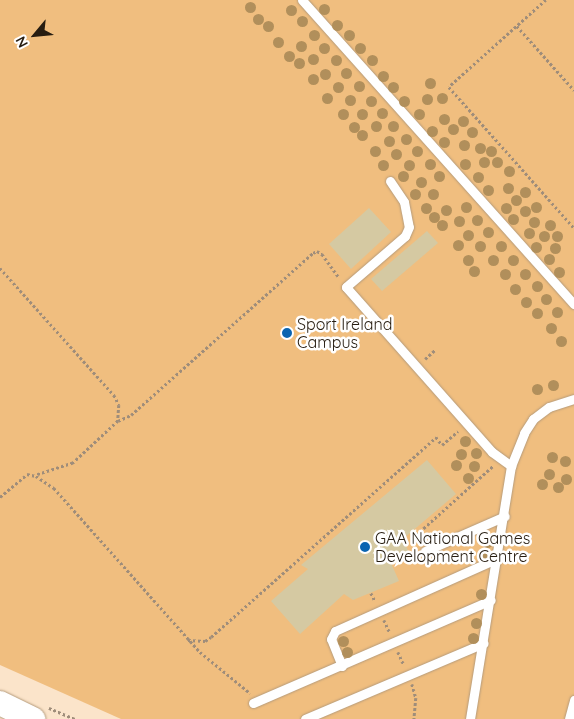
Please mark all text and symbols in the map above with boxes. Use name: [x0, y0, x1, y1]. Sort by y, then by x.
north arrow: [10, 10, 60, 60]
text: N: [11, 33, 32, 51]
place label: Sport Ireland Campus: [297, 314, 392, 352]
marker: Sport Ireland Campus: [281, 327, 293, 339]
place label: GAA National Games Development Centre: [375, 528, 530, 566]
marker: GAA National Games Development Centre: [359, 541, 371, 553]

